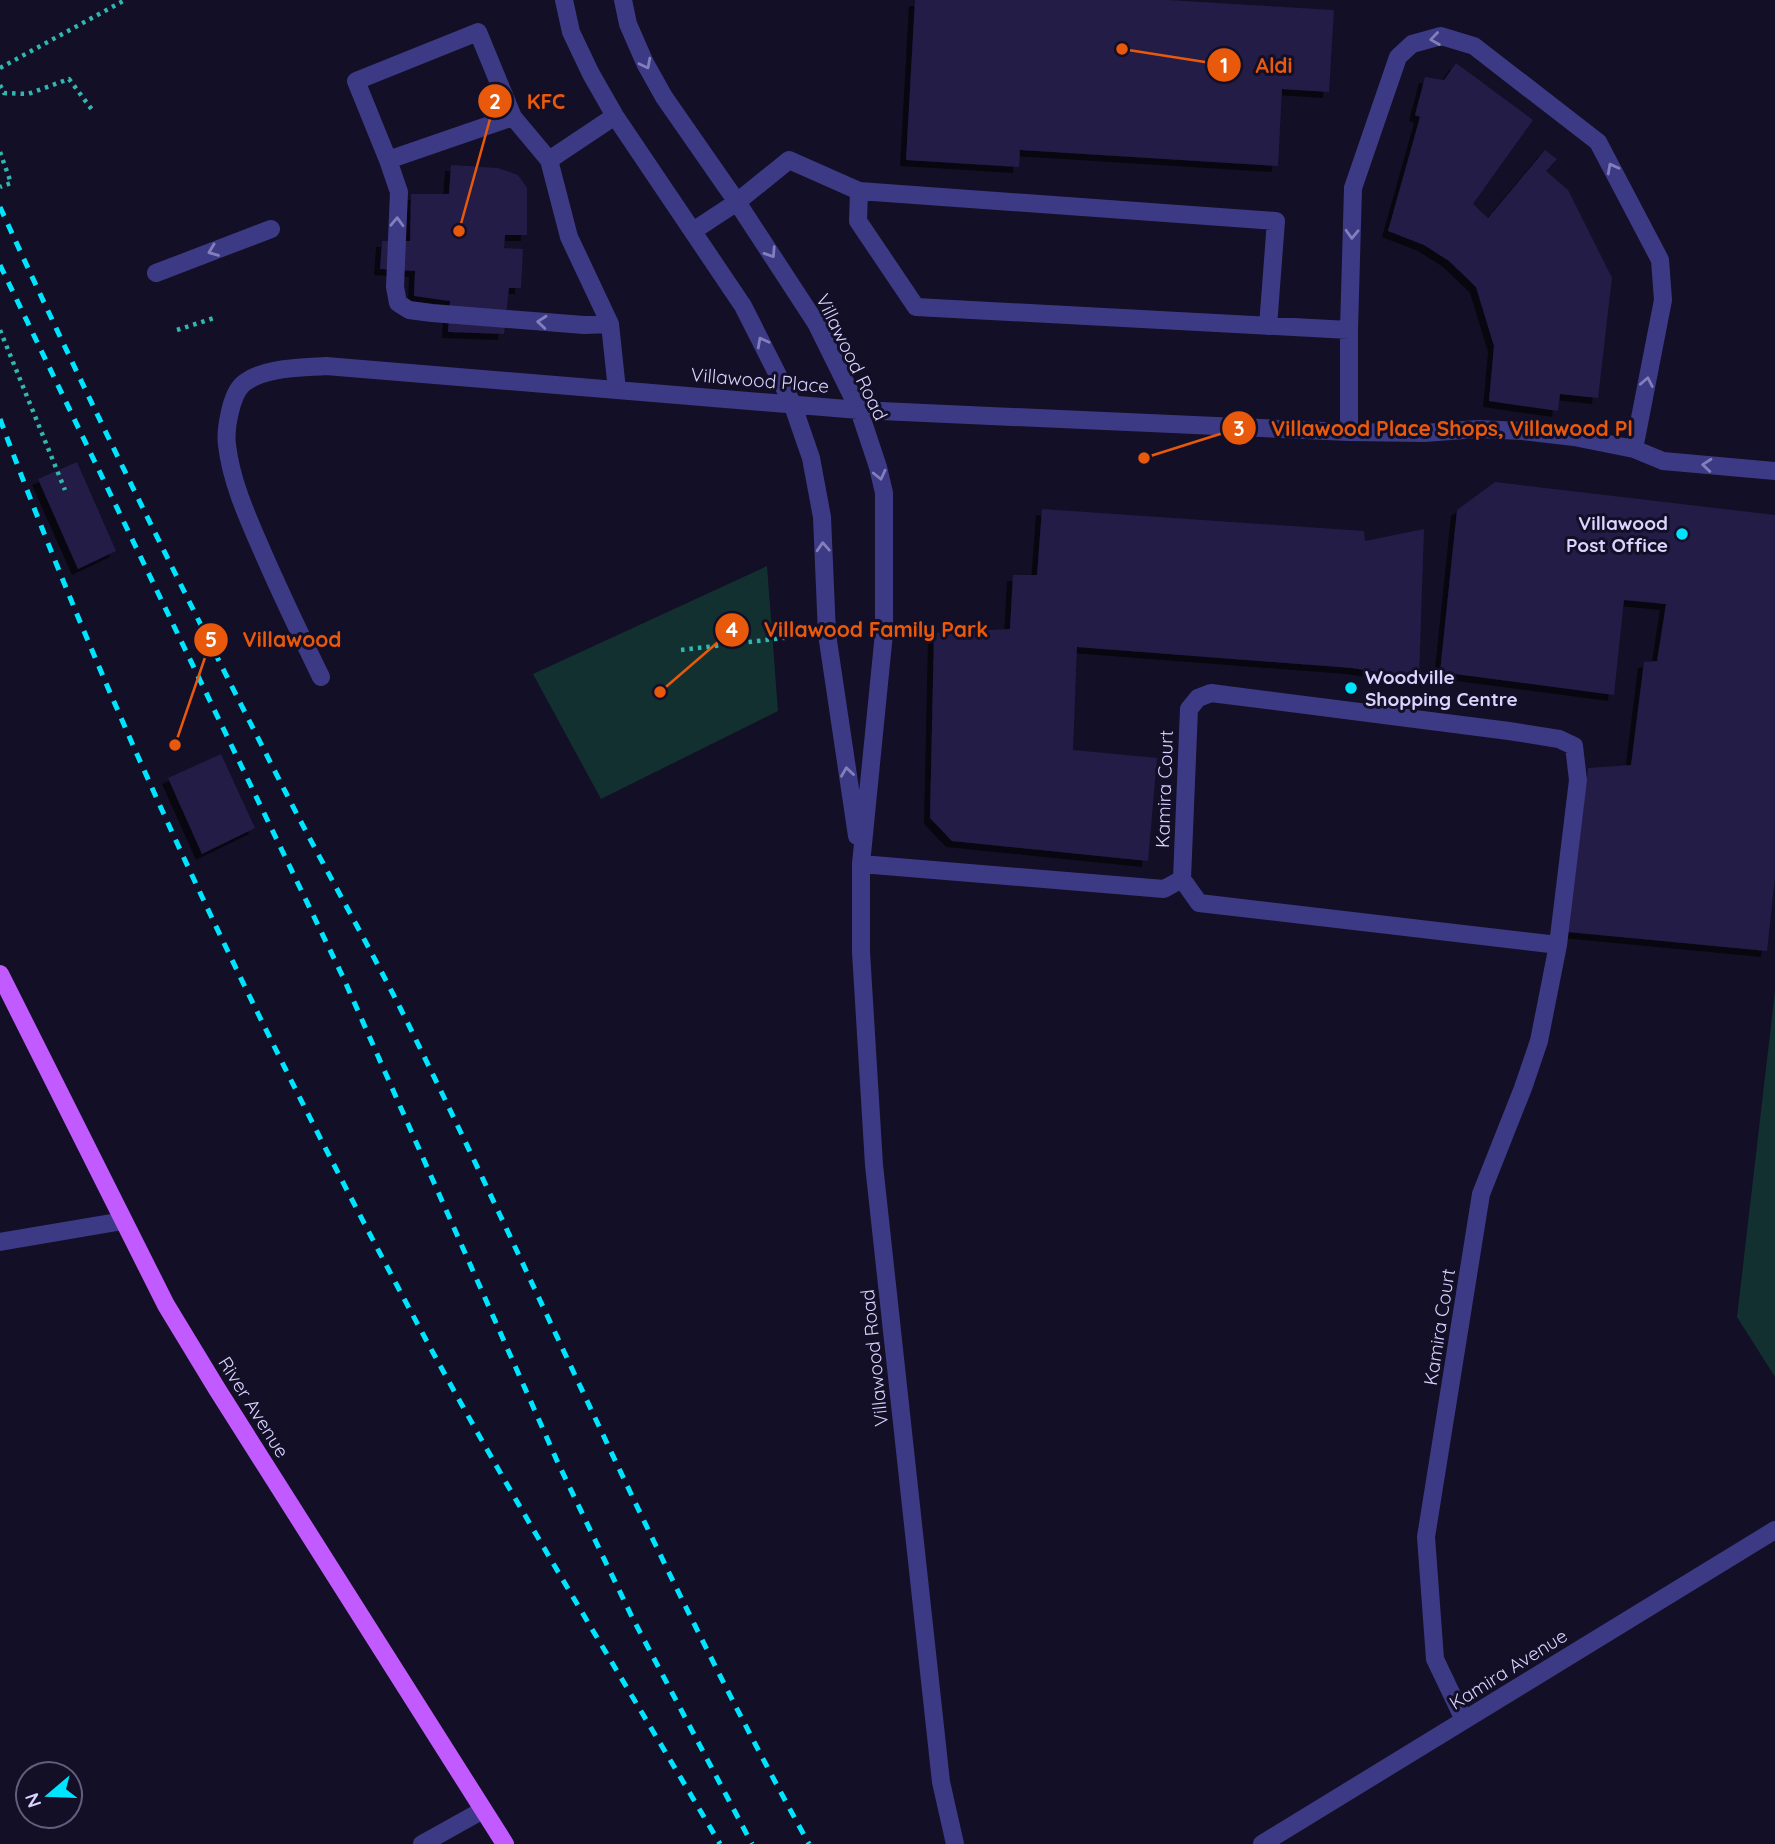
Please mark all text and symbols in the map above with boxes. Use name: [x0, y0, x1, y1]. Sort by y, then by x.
one-way arrow: [1429, 32, 1441, 47]
callout: Aldi: [1207, 44, 1307, 86]
text: 1: [1220, 52, 1228, 78]
text: Aldi: [1255, 52, 1293, 78]
one-way arrow: [637, 57, 651, 69]
callout: KFC: [478, 80, 579, 122]
text: 2: [489, 88, 501, 114]
text: KFC: [527, 88, 565, 114]
one-way arrow: [1607, 163, 1620, 176]
one-way arrow: [390, 216, 405, 227]
one-way arrow: [1344, 229, 1359, 240]
one-way arrow: [208, 243, 220, 257]
one-way arrow: [763, 246, 776, 259]
street label: Villawood Road: [811, 290, 893, 424]
one-way arrow: [536, 315, 547, 330]
one-way arrow: [757, 336, 770, 349]
street label: Villawood Place: [690, 362, 830, 398]
one-way arrow: [1639, 376, 1654, 388]
callout: Villawood Place Shops, Villawood Pl: [1222, 407, 1647, 449]
text: 3: [1233, 415, 1245, 441]
text: Villawood Place Shops, Villawood Pl: [1271, 415, 1633, 441]
one-way arrow: [1701, 458, 1712, 473]
one-way arrow: [871, 469, 886, 481]
place label: Villawood Post Office: [1566, 511, 1668, 557]
marker: Villawood Post Office: [1674, 526, 1690, 542]
one-way arrow: [816, 541, 831, 552]
callout: Villawood Family Park: [714, 609, 1002, 651]
text: 4: [726, 616, 738, 642]
text: Villawood Family Park: [764, 616, 988, 642]
callout: Villawood: [193, 619, 355, 661]
text: 5: [205, 626, 217, 652]
text: Villawood: [242, 626, 342, 652]
place label: Woodville Shopping Centre: [1365, 665, 1518, 711]
marker: Woodville Shopping Centre: [1343, 680, 1359, 696]
street label: Kamira Court: [1150, 730, 1178, 848]
one-way arrow: [840, 767, 855, 778]
street label: Kamira Court: [1418, 1267, 1460, 1387]
street label: Villawood Road: [855, 1288, 893, 1428]
street label: River Avenue: [213, 1352, 295, 1462]
street label: Kamira Avenue: [1445, 1623, 1571, 1715]
north arrow: [14, 1760, 84, 1830]
text: N: [19, 1790, 47, 1811]

